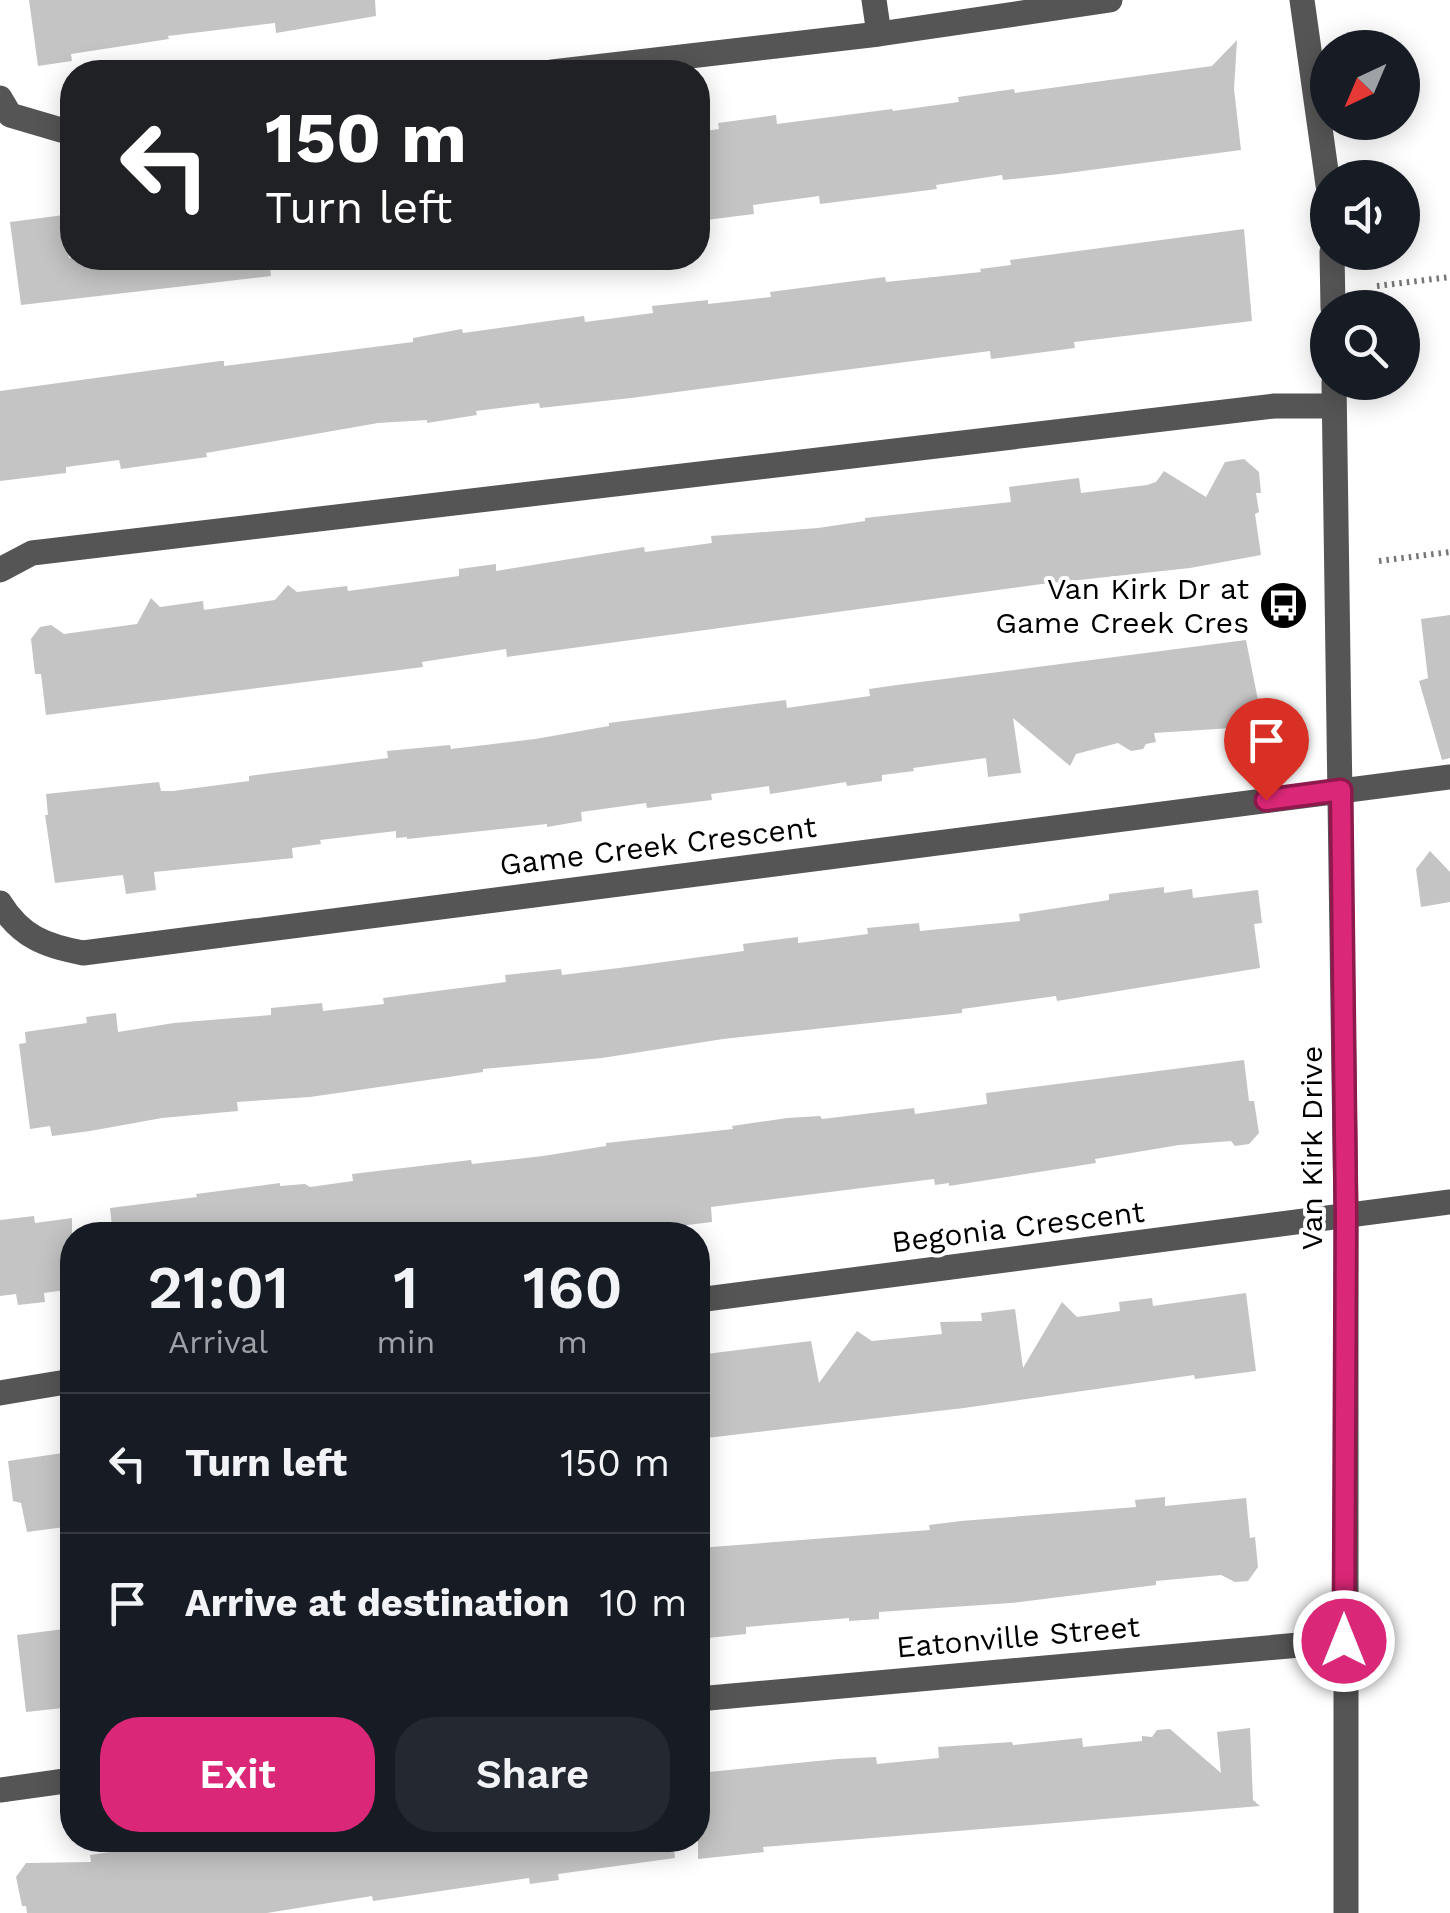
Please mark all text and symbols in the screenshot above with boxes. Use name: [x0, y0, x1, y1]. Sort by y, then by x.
north arrow: [1310, 30, 1420, 140]
map controls: [1310, 30, 1420, 400]
text: 150 m: [265, 97, 467, 179]
icon: left: [100, 100, 230, 230]
button: sound: [1310, 160, 1420, 270]
text: Turn left: [265, 181, 452, 234]
button: search: [1310, 290, 1420, 400]
place label: Van Kirk Dr at Game Creek Cres: [995, 571, 1249, 640]
bus stop icon: Van Kirk Dr at Game Creek Cres: [1258, 580, 1310, 632]
pin: [1224, 698, 1309, 801]
icon: arrive: [1239, 713, 1294, 768]
street label: Game Creek Crescent: [498, 809, 819, 882]
street label: Van Kirk Drive: [1294, 1046, 1329, 1250]
street label: Begonia Crescent: [890, 1194, 1147, 1259]
text: 21:01: [147, 1252, 289, 1323]
text: 1: [393, 1252, 418, 1323]
text: 160: [523, 1252, 623, 1323]
text: Arrival: [168, 1323, 268, 1361]
text: min: [376, 1323, 435, 1361]
text: m: [557, 1323, 588, 1361]
icon: left: [100, 1436, 155, 1491]
text: Turn left: [185, 1441, 347, 1485]
text: 150 m: [560, 1441, 670, 1485]
icon: arrive: [100, 1576, 155, 1631]
text: Arrive at destination: [185, 1581, 570, 1625]
text: 10 m: [600, 1581, 687, 1625]
position arrow: [1292, 1589, 1396, 1693]
street label: Eatonville Street: [895, 1608, 1141, 1665]
button: Exit: [100, 1717, 375, 1832]
button: Share: [395, 1717, 670, 1832]

